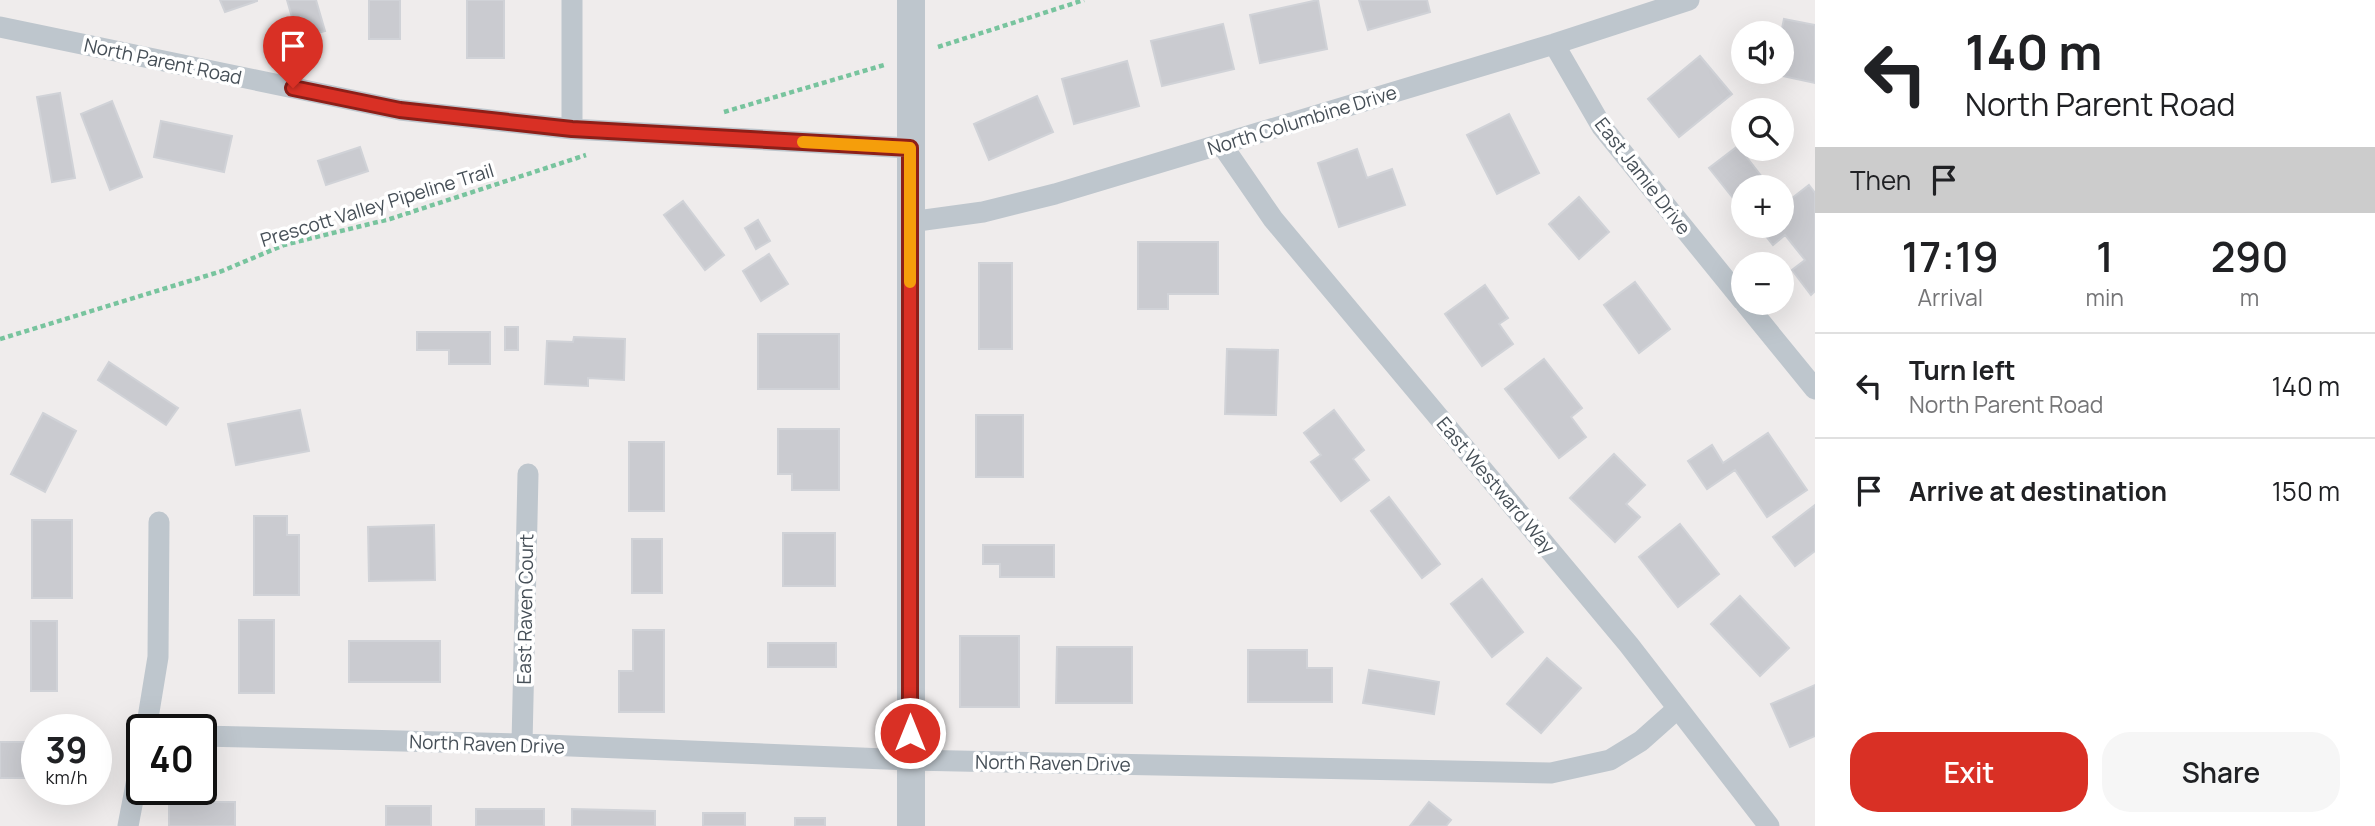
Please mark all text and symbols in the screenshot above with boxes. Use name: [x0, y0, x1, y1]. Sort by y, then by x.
pin: [263, 16, 323, 88]
text: 140 m: [1965, 18, 2102, 85]
map controls: [1731, 21, 1794, 315]
button: sound: [1731, 21, 1794, 84]
icon: arrive: [274, 27, 312, 65]
icon: left: [1850, 28, 1941, 119]
street label: North Parent Road: [82, 32, 244, 90]
street label: North Columbine Drive: [1204, 79, 1400, 161]
text: North Parent Road: [1965, 82, 2235, 126]
button: search: [1731, 98, 1794, 161]
street label: East Jamie Drive: [1589, 112, 1697, 240]
street label: Prescott Valley Pipeline Trail: [257, 157, 497, 253]
icon: arrive: [1925, 161, 1963, 199]
text: Then: [1850, 162, 1911, 198]
button: +: [1731, 175, 1794, 238]
text: 17:19: [1902, 227, 1999, 285]
text: 1: [2096, 227, 2114, 285]
text: 290: [2211, 227, 2288, 285]
button: −: [1731, 252, 1794, 315]
text: Arrival: [1917, 281, 1983, 313]
text: min: [2085, 281, 2124, 313]
text: m: [2240, 281, 2259, 313]
text: Turn left: [1909, 352, 2016, 388]
icon: left: [1850, 367, 1888, 405]
text: 140 m: [2271, 368, 2340, 404]
text: North Parent Road: [1909, 388, 2103, 420]
street label: East Westward Way: [1431, 411, 1561, 559]
icon: arrive: [1850, 472, 1888, 510]
text: Arrive at destination: [1909, 473, 2167, 509]
text: 150 m: [2272, 473, 2340, 509]
street label: East Raven Court: [511, 533, 539, 685]
position arrow: [873, 696, 947, 770]
speed limit sign: 40: [126, 714, 217, 805]
text: 39: [45, 726, 88, 774]
street label: North Raven Drive: [409, 728, 565, 760]
button: Exit: [1850, 732, 2088, 812]
button: Share: [2102, 732, 2340, 812]
street label: North Raven Drive: [975, 749, 1131, 777]
text: km/h: [46, 765, 87, 789]

